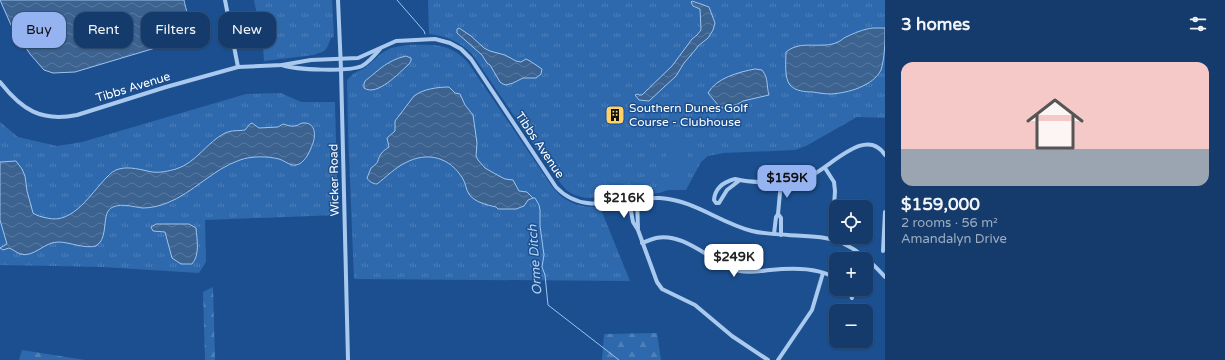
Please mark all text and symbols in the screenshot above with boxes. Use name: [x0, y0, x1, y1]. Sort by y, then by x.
chip: Buy: [12, 12, 66, 48]
chip: Rent: [74, 12, 133, 48]
chip: Filters: [141, 12, 210, 48]
chip: New: [218, 12, 276, 48]
icon: filters: [1187, 13, 1209, 35]
text: 3 homes: [901, 14, 970, 35]
street label: Tibbs Avenue: [94, 69, 172, 105]
icon: home: [1019, 88, 1091, 160]
place label: Southern Dunes Golf Course - Clubhouse: [629, 101, 748, 129]
building icon: Southern Dunes Golf Course - Clubhouse: [604, 104, 626, 126]
street label: Tibbs Avenue: [513, 109, 567, 181]
street label: Wicker Road: [326, 144, 342, 216]
pin: $159K: [759, 165, 815, 199]
text: $159K: [766, 170, 808, 186]
pin: $216K: [596, 185, 652, 219]
text: $216K: [603, 190, 645, 206]
text: $159,000: [901, 194, 980, 215]
map controls: [829, 200, 873, 348]
button: locate: [829, 200, 873, 244]
text: 2 rooms · 56 m²: [901, 215, 998, 231]
water label: Orme Ditch: [524, 223, 545, 296]
text: Amandalyn Drive: [901, 231, 1007, 247]
pin: $249K: [706, 244, 762, 278]
text: $249K: [713, 249, 755, 265]
button: +: [829, 252, 873, 296]
button: −: [829, 304, 873, 348]

